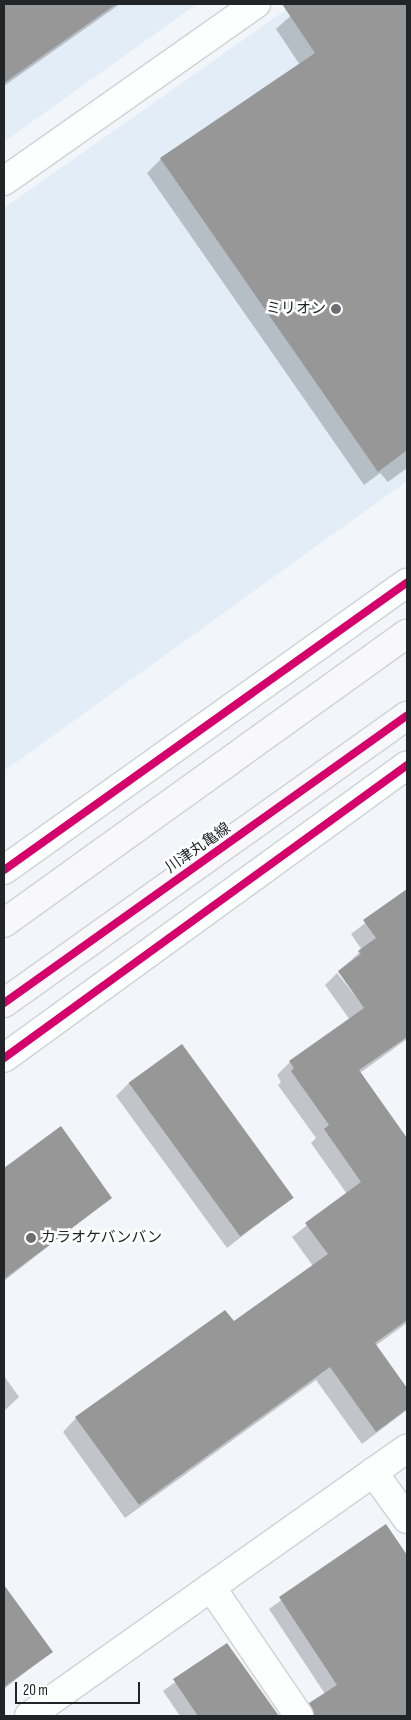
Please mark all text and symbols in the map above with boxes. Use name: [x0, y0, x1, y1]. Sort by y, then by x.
place label: ミリオン: [266, 300, 326, 318]
marker: ミリオン: [330, 303, 342, 315]
street label: 川津丸亀線: [162, 819, 234, 877]
place label: カラオケバンバン: [41, 1229, 161, 1247]
marker: カラオケバンバン: [25, 1232, 37, 1244]
scale bar: [18, 1672, 142, 1704]
text: 20 m: [23, 1681, 48, 1700]

